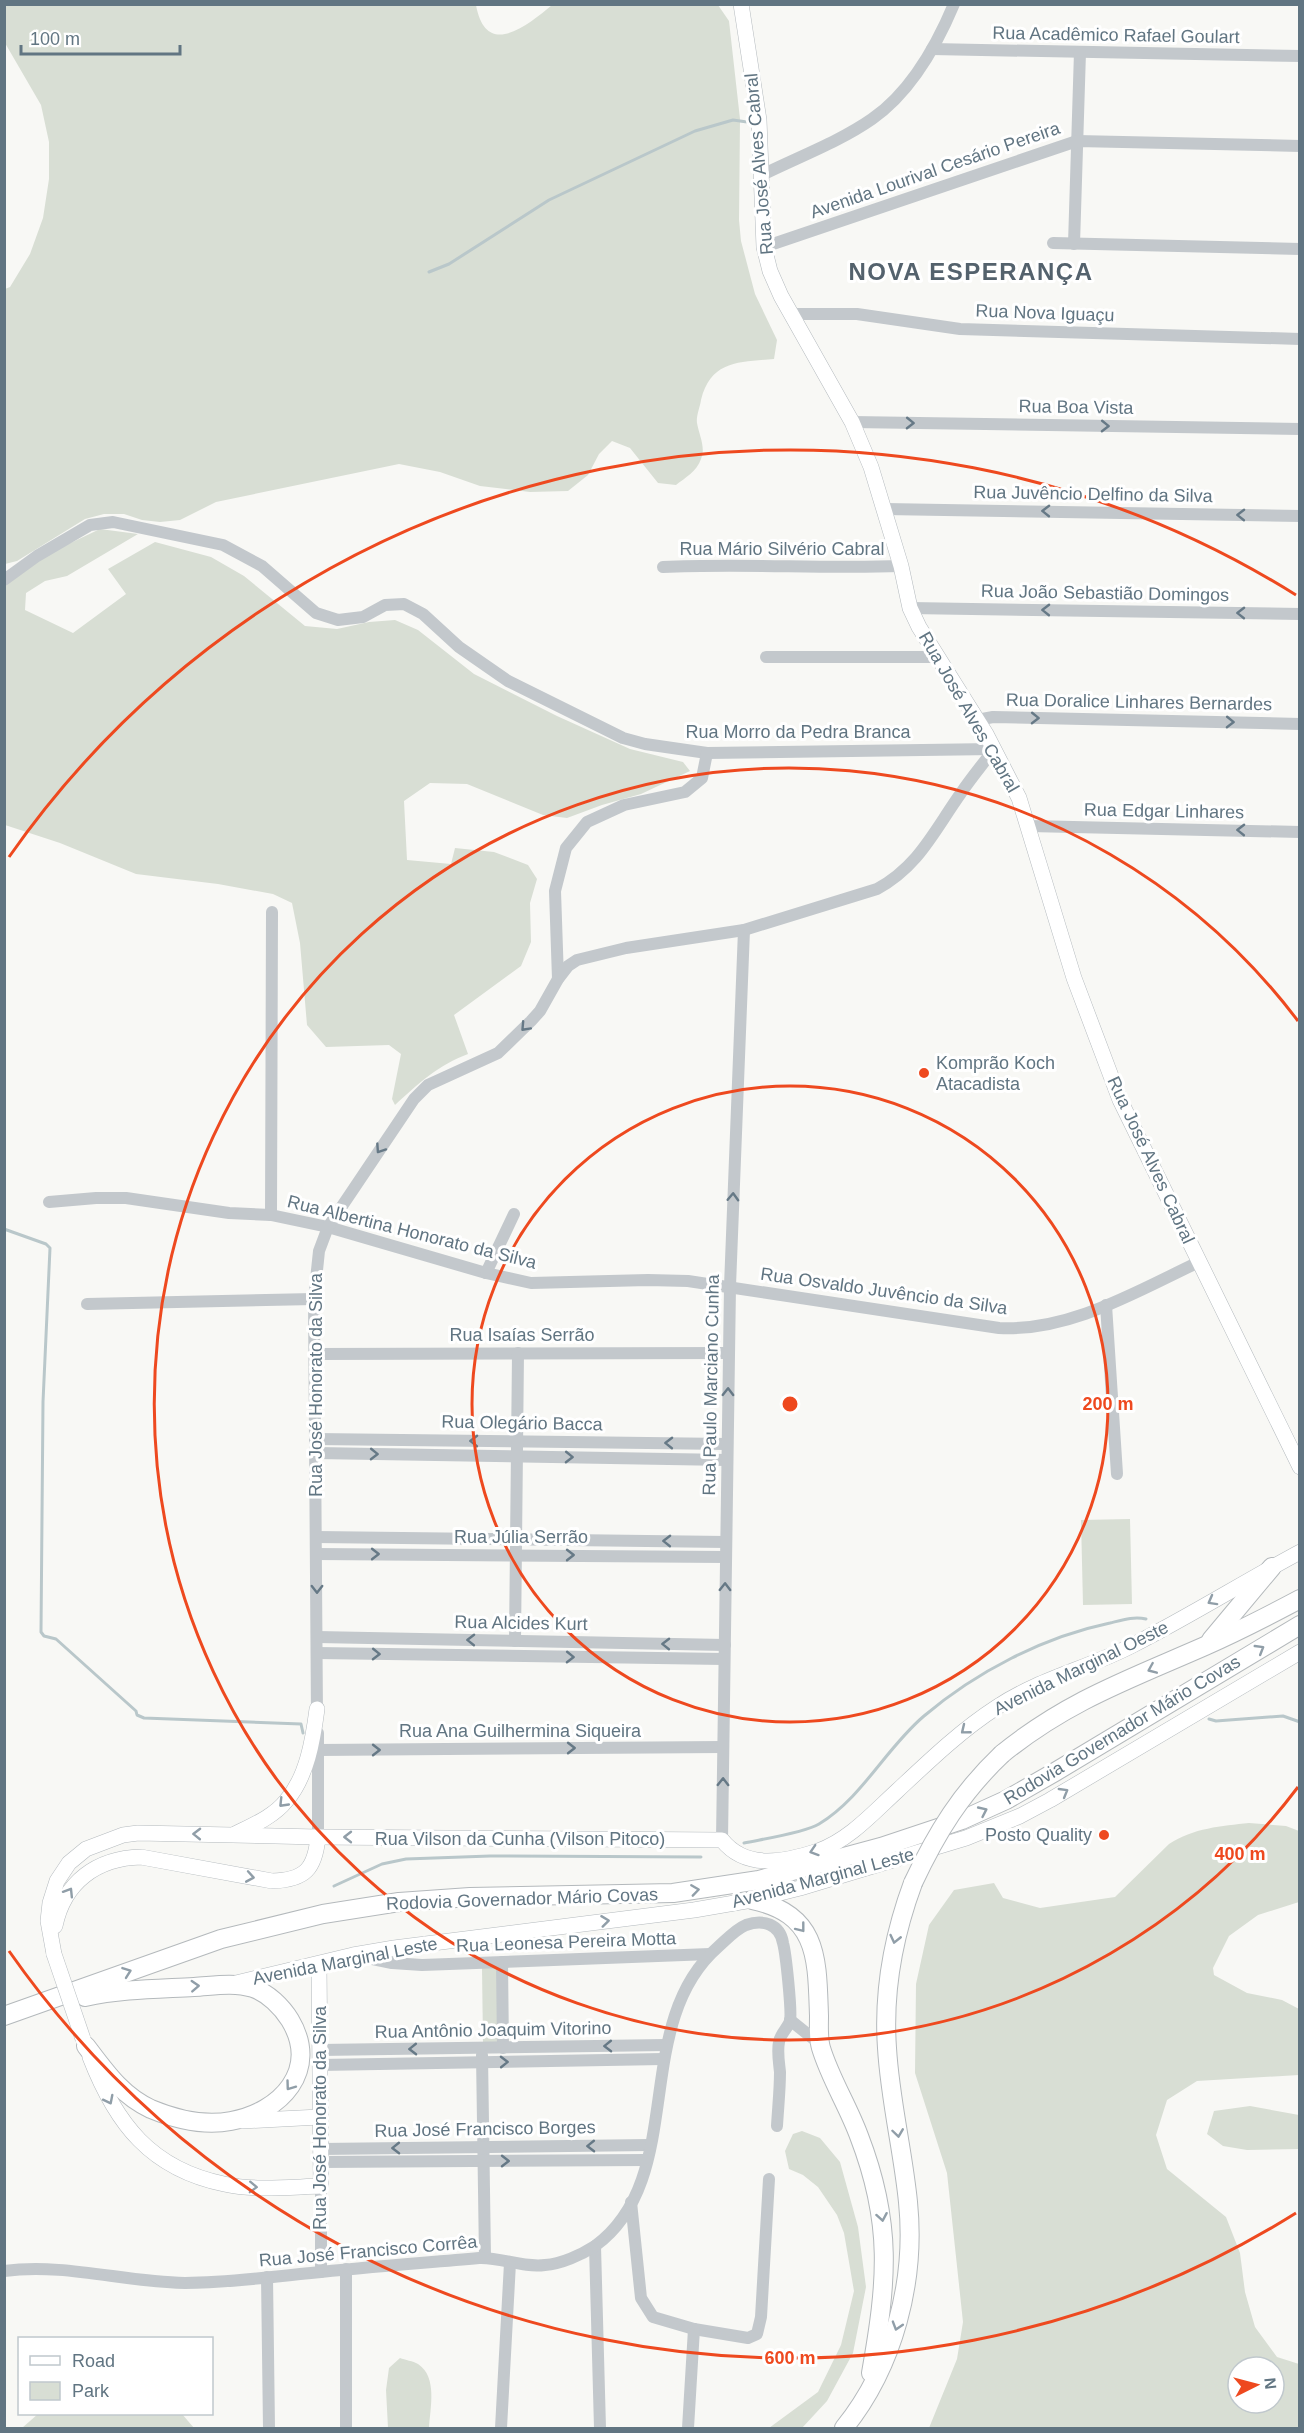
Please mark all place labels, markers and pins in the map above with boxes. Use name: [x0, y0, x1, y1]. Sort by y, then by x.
place label: Komprão Koch Atacadista: [936, 1053, 1055, 1094]
marker: Komprão Koch Atacadista: [917, 1066, 931, 1080]
centre of rings: [780, 1394, 800, 1414]
place label: Posto Quality: [985, 1825, 1092, 1845]
marker: Posto Quality: [1097, 1828, 1111, 1842]

